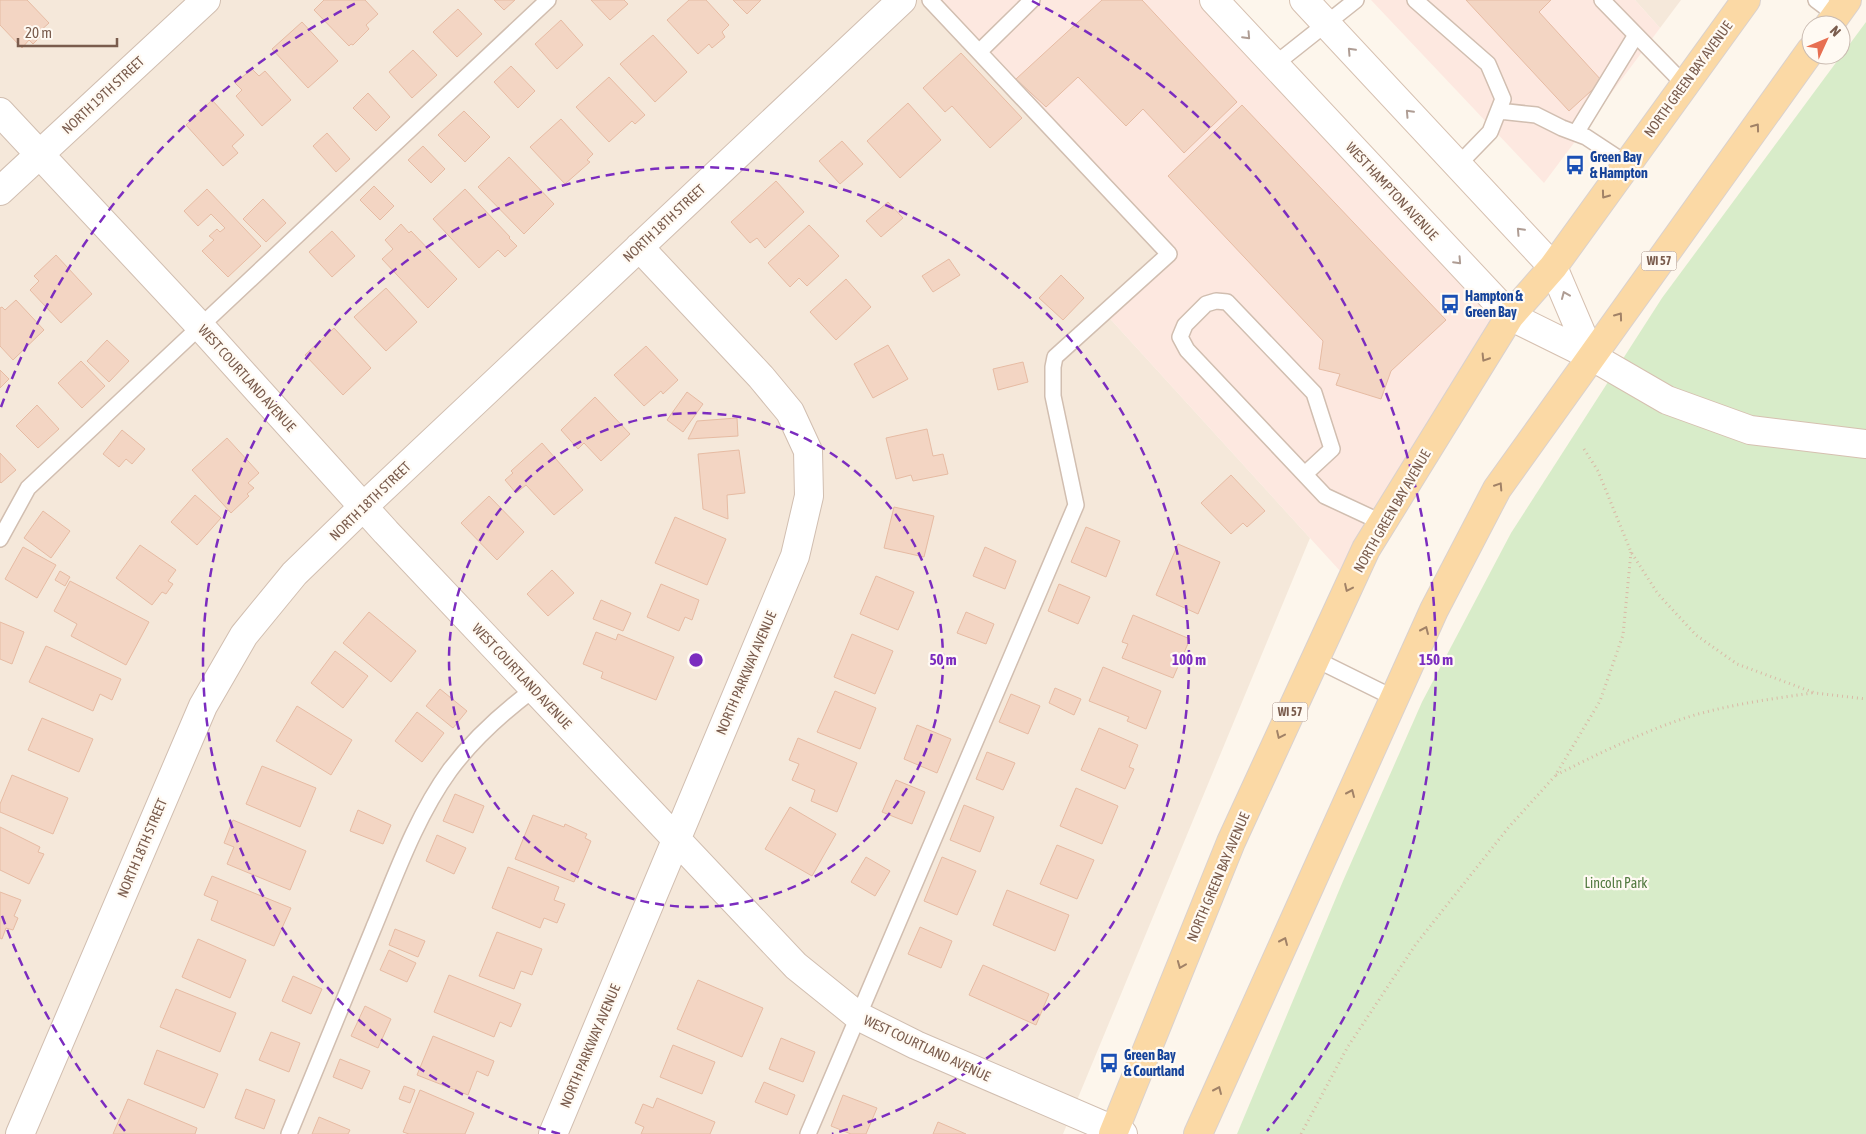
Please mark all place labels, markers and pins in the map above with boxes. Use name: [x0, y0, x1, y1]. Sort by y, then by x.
place label: Green Bay & Hampton: [1590, 149, 1648, 181]
bus stop icon: Green Bay & Hampton: [1564, 154, 1586, 176]
place label: Hampton & Green Bay: [1465, 288, 1524, 320]
bus stop icon: Hampton & Green Bay: [1439, 293, 1461, 315]
centre of rings: [687, 651, 705, 669]
place label: Green Bay & Courtland: [1124, 1047, 1185, 1079]
bus stop icon: Green Bay & Courtland: [1098, 1052, 1120, 1074]

